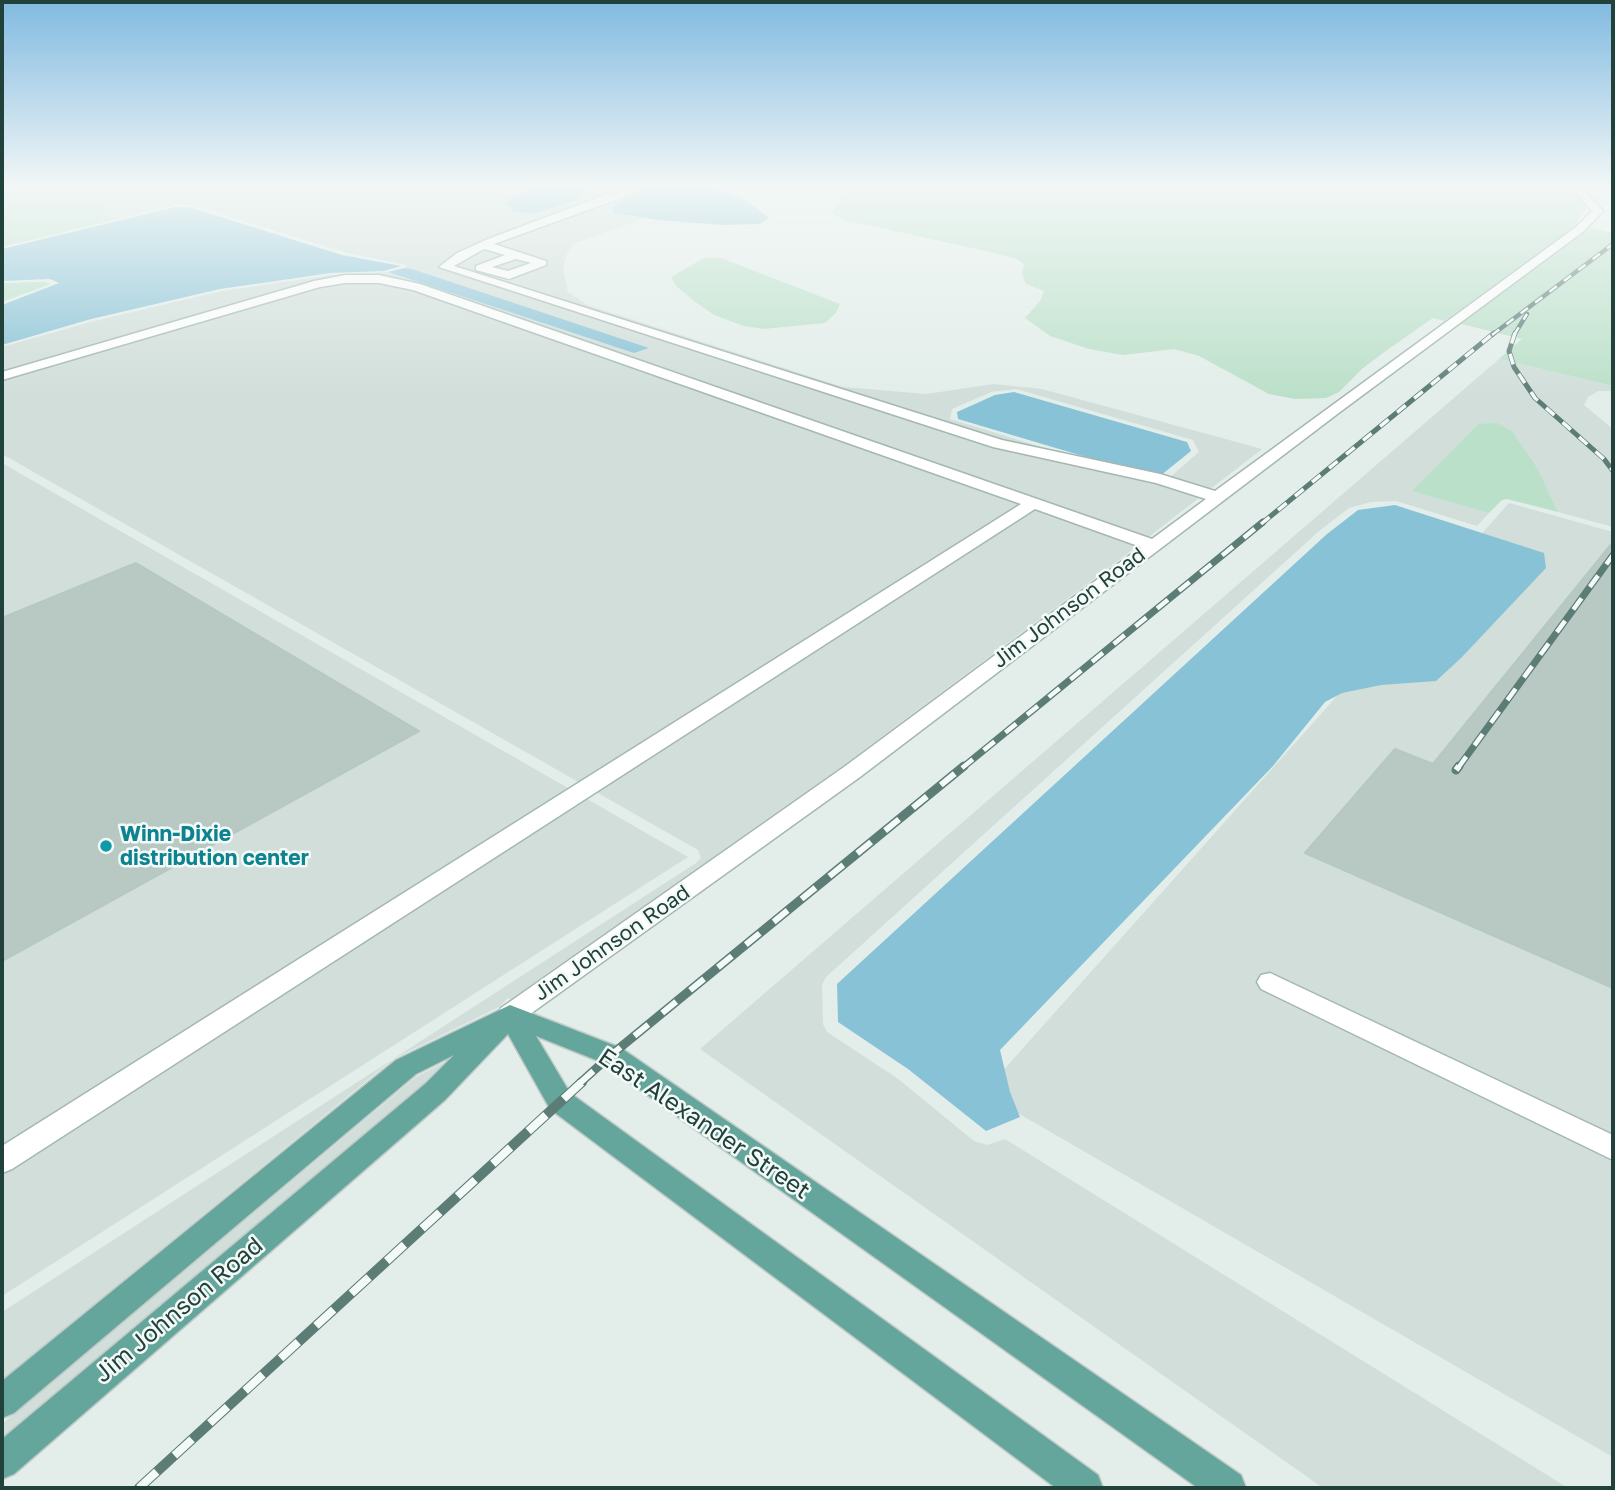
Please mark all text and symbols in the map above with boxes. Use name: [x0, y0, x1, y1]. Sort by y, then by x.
street label: Jim Johnson Road: [988, 542, 1150, 674]
place label: Winn-Dixie distribution center: [120, 821, 309, 871]
marker: Winn-Dixie distribution center: [98, 838, 114, 854]
street label: Jim Johnson Road: [529, 880, 695, 1006]
street label: East Alexander Street: [593, 1042, 815, 1206]
street label: Jim Johnson Road: [89, 1231, 269, 1389]

